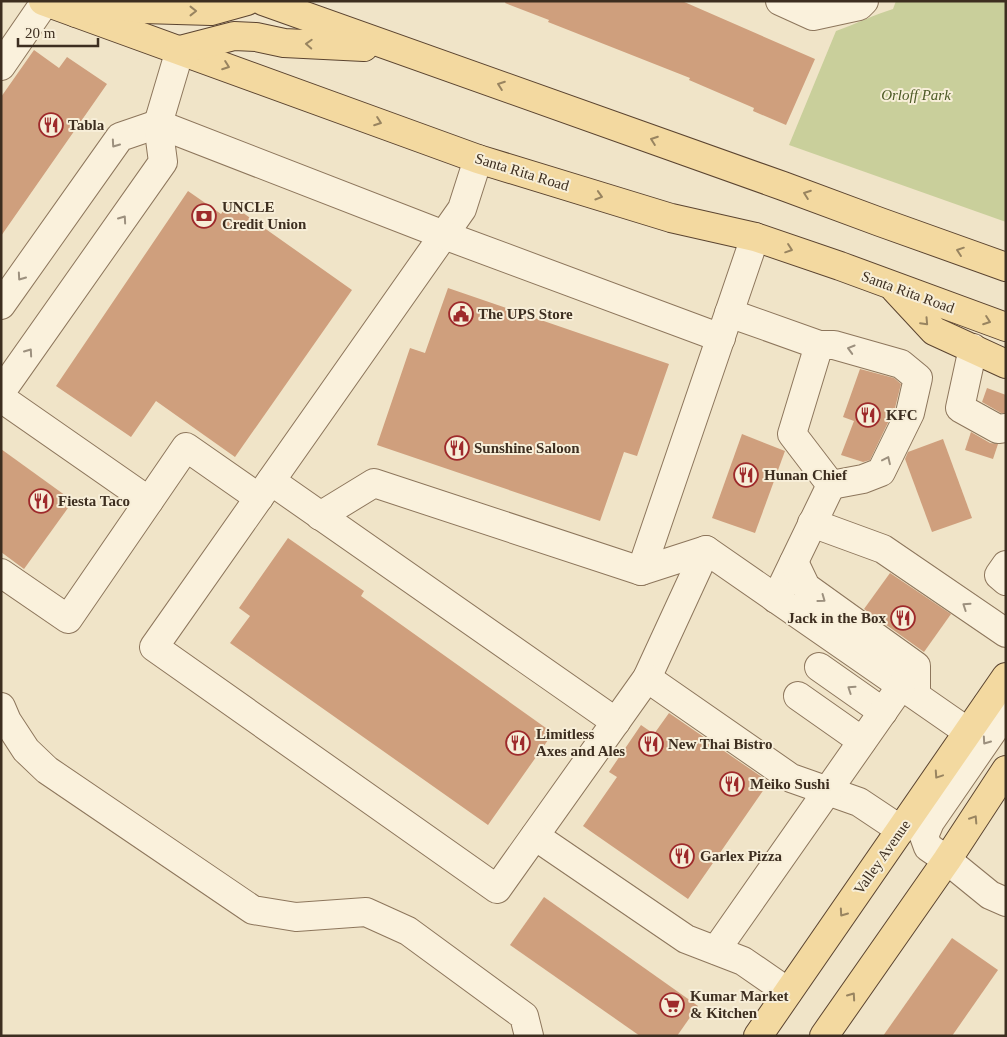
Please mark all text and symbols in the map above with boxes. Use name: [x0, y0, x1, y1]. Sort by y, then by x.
one-way arrow: [190, 6, 198, 16]
scale bar: [18, 15, 98, 47]
text: 20 m: [25, 25, 56, 41]
one-way arrow: [305, 39, 313, 49]
one-way arrow: [221, 60, 229, 70]
one-way arrow: [497, 81, 506, 91]
park label: Orloff Park: [881, 87, 951, 103]
restaurant icon: Tabla: [38, 112, 64, 138]
one-way arrow: [373, 116, 382, 126]
place label: Tabla: [68, 117, 105, 133]
one-way arrow: [651, 136, 659, 146]
one-way arrow: [112, 138, 121, 148]
street label: Santa Rita Road: [473, 150, 571, 194]
one-way arrow: [594, 190, 602, 200]
one-way arrow: [804, 190, 812, 200]
place label: UNCLE Credit Union: [222, 199, 307, 232]
bank icon: UNCLE Credit Union: [191, 203, 217, 229]
one-way arrow: [117, 215, 126, 225]
one-way arrow: [784, 243, 792, 253]
one-way arrow: [956, 246, 965, 256]
street label: Santa Rita Road: [859, 268, 957, 316]
one-way arrow: [18, 271, 27, 281]
public building icon: The UPS Store: [448, 301, 474, 327]
place label: The UPS Store: [478, 306, 573, 322]
one-way arrow: [983, 315, 991, 325]
one-way arrow: [919, 317, 928, 326]
one-way arrow: [847, 345, 855, 355]
one-way arrow: [23, 348, 32, 358]
restaurant icon: KFC: [855, 402, 881, 428]
place label: KFC: [886, 407, 918, 423]
restaurant icon: Sunshine Saloon: [444, 435, 470, 461]
place label: Sunshine Saloon: [474, 440, 580, 456]
one-way arrow: [881, 456, 892, 465]
restaurant icon: Hunan Chief: [733, 462, 759, 488]
place label: Hunan Chief: [764, 467, 848, 483]
restaurant icon: Fiesta Taco: [28, 488, 54, 514]
place label: Fiesta Taco: [58, 493, 130, 509]
one-way arrow: [817, 593, 826, 602]
one-way arrow: [962, 603, 971, 612]
restaurant icon: Jack in the Box: [890, 605, 916, 631]
place label: Jack in the Box: [787, 610, 886, 626]
one-way arrow: [847, 686, 857, 695]
place label: Limitless Axes and Ales: [536, 726, 625, 759]
restaurant icon: Limitless Axes and Ales: [505, 730, 531, 756]
restaurant icon: New Thai Bistro: [638, 731, 664, 757]
place label: New Thai Bistro: [668, 736, 772, 752]
one-way arrow: [983, 736, 992, 745]
one-way arrow: [935, 769, 944, 779]
restaurant icon: Meiko Sushi: [719, 771, 745, 797]
place label: Meiko Sushi: [750, 776, 830, 792]
one-way arrow: [967, 815, 977, 824]
street label: Valley Avenue: [851, 817, 914, 897]
restaurant icon: Garlex Pizza: [669, 843, 695, 869]
place label: Garlex Pizza: [700, 848, 783, 864]
one-way arrow: [840, 907, 849, 917]
place label: Kumar Market & Kitchen: [690, 988, 788, 1021]
supermarket icon: Kumar Market & Kitchen: [659, 992, 685, 1018]
one-way arrow: [846, 992, 855, 1002]

